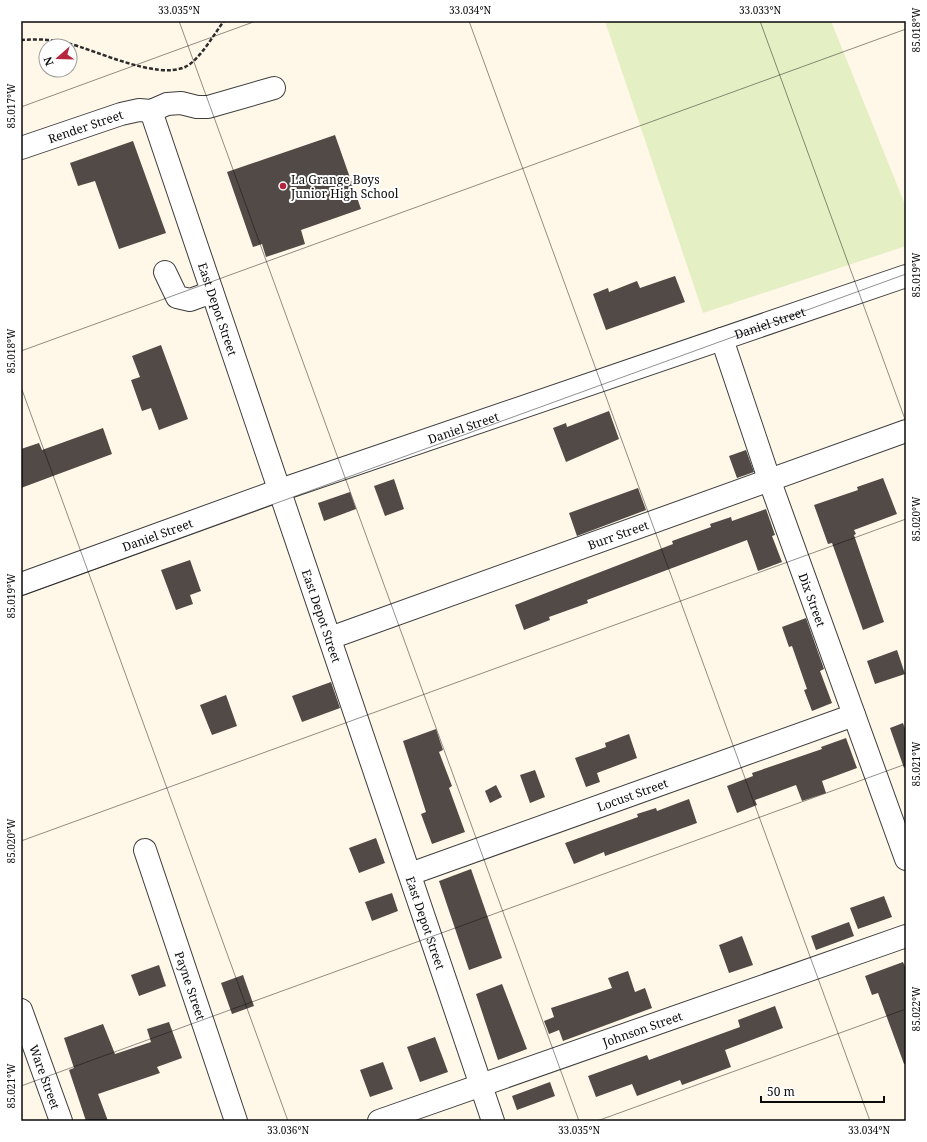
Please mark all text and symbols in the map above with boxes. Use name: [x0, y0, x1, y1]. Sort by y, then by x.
text: 33.035°N: [158, 3, 200, 17]
text: 33.034°N: [449, 3, 491, 17]
text: 33.033°N: [739, 3, 781, 17]
text: 85.018°W: [909, 7, 923, 52]
north arrow: [38, 38, 78, 78]
text: N: [39, 55, 57, 68]
text: 85.017°W: [4, 83, 18, 128]
street label: Render Street: [46, 105, 125, 147]
place label: La Grange Boys Junior High School: [290, 171, 399, 202]
marker: La Grange Boys Junior High School: [278, 181, 288, 191]
text: 85.019°W: [909, 252, 923, 297]
street label: East Depot Street: [194, 260, 242, 358]
street label: Daniel Street: [732, 303, 807, 343]
text: 85.018°W: [4, 328, 18, 373]
street label: Daniel Street: [425, 407, 501, 447]
text: 85.020°W: [909, 496, 923, 541]
street label: Daniel Street: [120, 514, 195, 555]
street label: Burr Street: [585, 516, 651, 553]
street label: East Depot Street: [298, 567, 346, 665]
street label: Dix Street: [795, 570, 830, 629]
text: 85.019°W: [4, 573, 18, 618]
text: 85.021°W: [909, 741, 923, 786]
street label: Locust Street: [594, 774, 670, 815]
text: 85.020°W: [4, 818, 18, 863]
street label: East Depot Street: [402, 874, 450, 972]
street label: Payne Street: [171, 949, 210, 1022]
text: 85.022°W: [909, 986, 923, 1031]
street label: Johnson Street: [599, 1007, 684, 1051]
street label: Ware Street: [26, 1042, 64, 1111]
text: 85.021°W: [4, 1063, 18, 1108]
scale bar: [761, 1078, 884, 1104]
text: 50 m: [767, 1083, 795, 1100]
text: 33.036°N: [267, 1123, 309, 1137]
text: 33.035°N: [558, 1123, 600, 1137]
text: 33.034°N: [848, 1123, 890, 1137]

